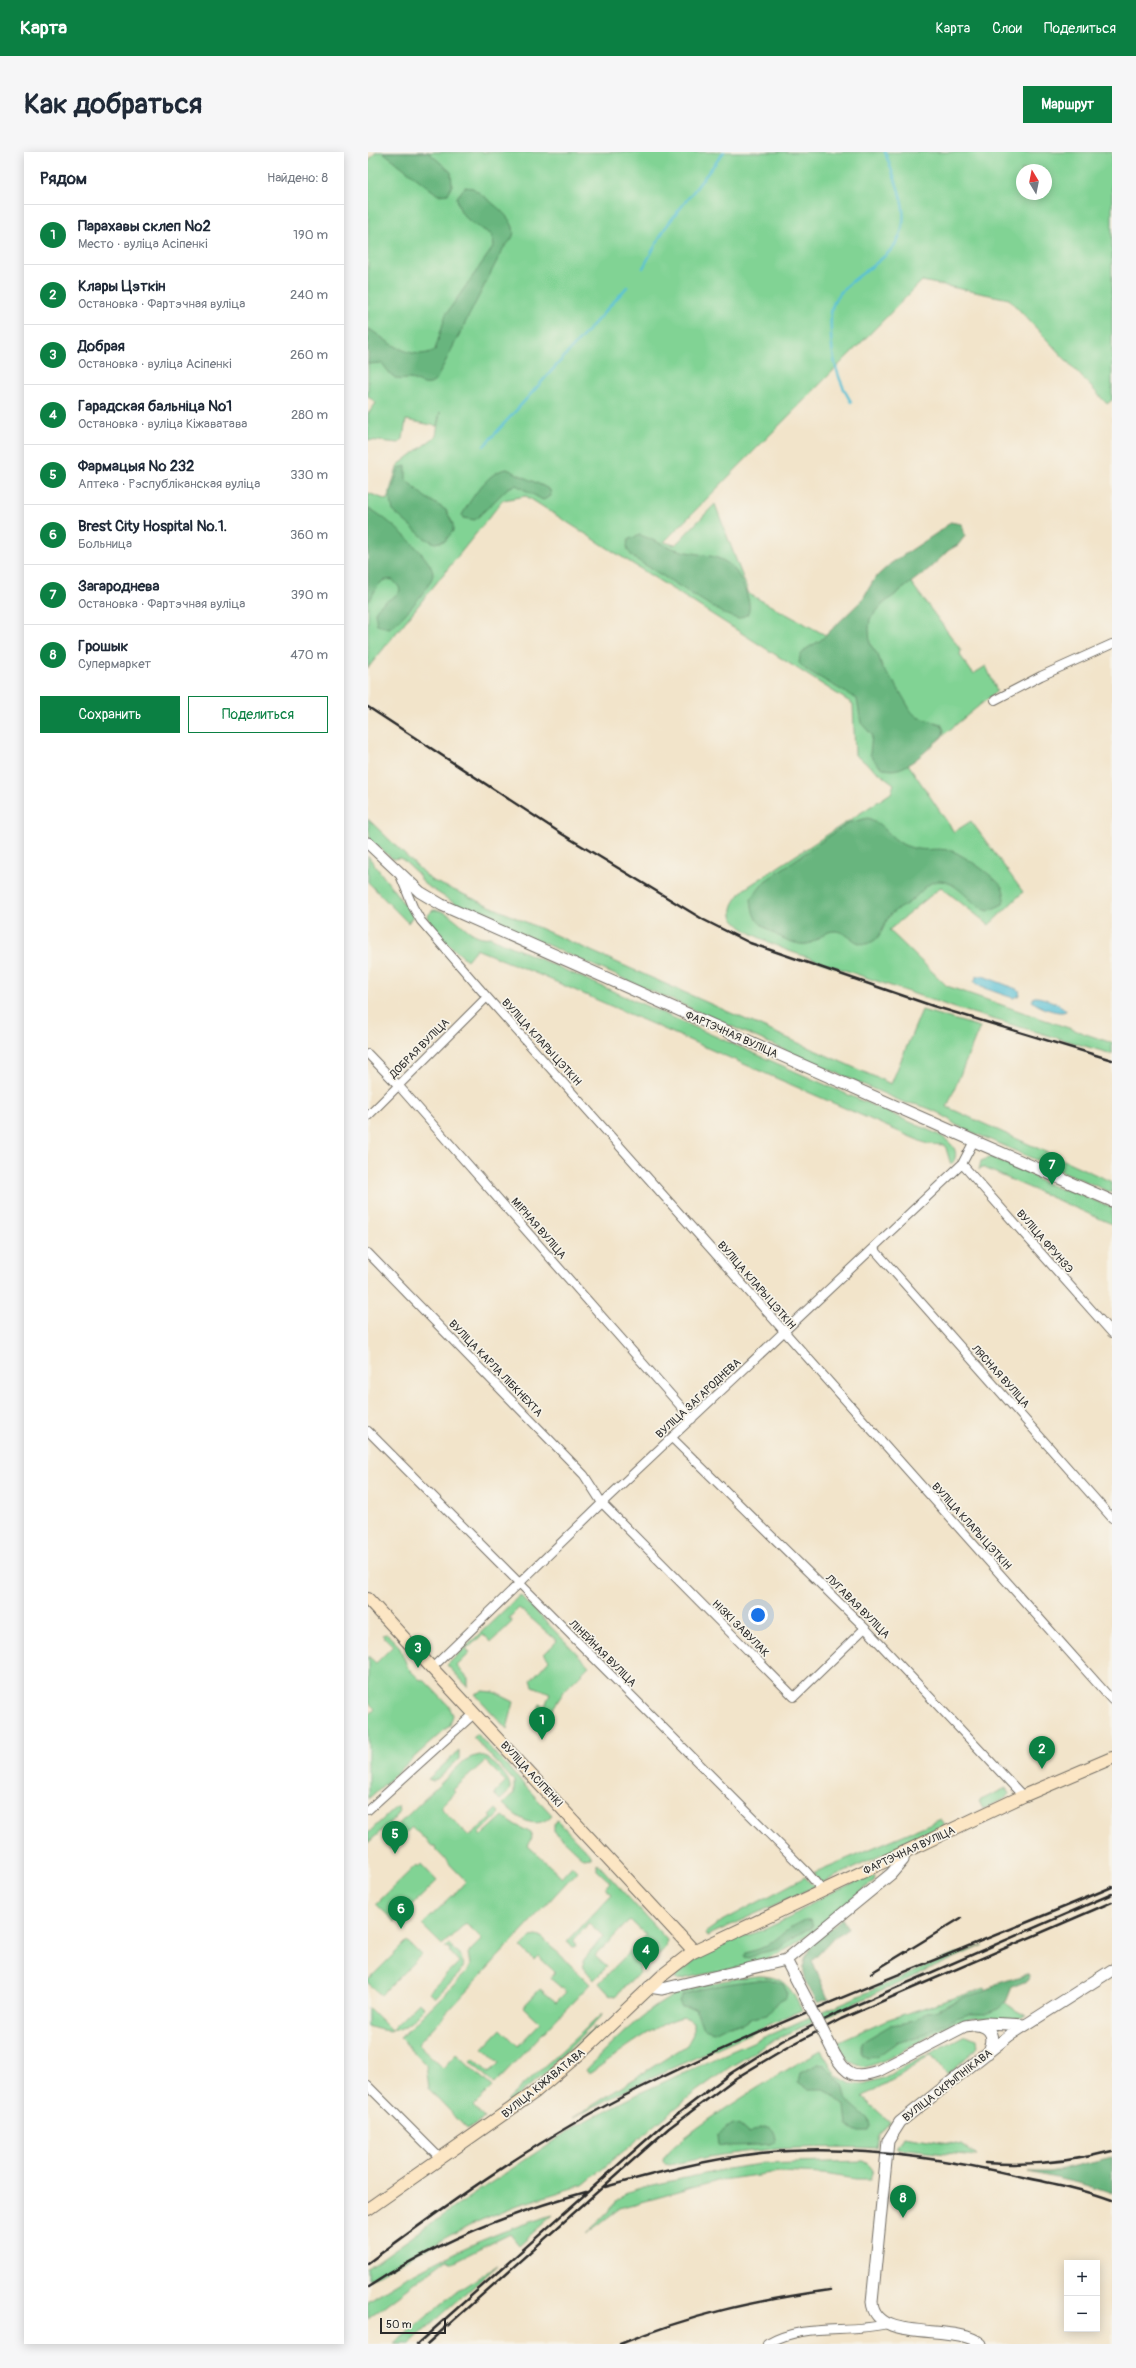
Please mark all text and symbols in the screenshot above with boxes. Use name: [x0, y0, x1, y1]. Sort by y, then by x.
text: Карта: [20, 16, 67, 40]
text: Карта: [936, 20, 970, 37]
text: Слои: [992, 20, 1022, 37]
text: Поделиться: [1044, 20, 1116, 37]
button: Маршрут: [1023, 86, 1112, 123]
text: Как добраться: [24, 87, 202, 122]
north arrow: [1016, 164, 1052, 200]
text: Рядом: [40, 168, 87, 189]
text: Найдено: 8: [267, 170, 328, 186]
text: Парахавы склеп №2: [78, 217, 211, 236]
text: 1: [50, 227, 56, 243]
text: 190 m: [293, 227, 328, 243]
text: Место · вуліца Асіпенкі: [78, 236, 207, 252]
text: Клары Цэткін: [78, 277, 166, 296]
text: 2: [49, 287, 57, 303]
text: 240 m: [290, 287, 328, 303]
text: Остановка · Фартэчная вуліца: [78, 296, 245, 312]
text: Добрая: [78, 337, 125, 356]
text: 3: [49, 347, 57, 363]
text: 260 m: [290, 347, 328, 363]
text: Остановка · вуліца Асіпенкі: [78, 356, 232, 372]
text: Гарадская бальніца №1: [78, 397, 232, 416]
text: 4: [49, 407, 57, 423]
text: 280 m: [291, 407, 328, 423]
text: Остановка · вуліца Кіжаватава: [78, 416, 247, 432]
text: Фармацыя № 232: [78, 457, 194, 476]
text: 5: [49, 467, 57, 483]
text: 330 m: [290, 467, 328, 483]
text: Аптека · Рэспубліканская вуліца: [78, 476, 260, 492]
text: Brest City Hospital No.1.: [78, 517, 227, 536]
text: 6: [49, 527, 57, 543]
text: 360 m: [290, 527, 328, 543]
text: Больница: [78, 536, 132, 552]
text: Загароднева: [78, 577, 159, 596]
text: 7: [50, 587, 56, 603]
text: 390 m: [291, 587, 328, 603]
text: Остановка · Фартэчная вуліца: [78, 596, 245, 612]
text: Грошык: [78, 637, 128, 656]
text: 8: [50, 647, 56, 663]
text: 470 m: [290, 647, 328, 663]
text: Супермаркет: [78, 656, 151, 672]
button: Сохранить: [40, 696, 180, 733]
button: Поделиться: [188, 696, 328, 733]
street label: ВУЛІЦА КЛАРЫ ЦЭТКІН: [499, 996, 584, 1089]
street label: ФАРТЭЧНАЯ ВУЛІЦА: [684, 1008, 780, 1061]
street label: ДОБРАЯ ВУЛІЦА: [386, 1016, 452, 1082]
pin: 7: [1039, 1152, 1065, 1185]
street label: МІРНАЯ ВУЛІЦА: [509, 1195, 569, 1262]
street label: ВУЛІЦА ФРУНЗЭ: [1014, 1207, 1076, 1276]
street label: ВУЛІЦА КЛАРЫ ЦЭТКІН: [715, 1239, 798, 1332]
street label: ВУЛІЦА КАРЛА ЛІБКНЕХТА: [446, 1317, 545, 1419]
street label: ЛЯСНАЯ ВУЛІЦА: [968, 1341, 1032, 1410]
street label: ВУЛІЦА ЗАГАРОДНЕВА: [653, 1356, 743, 1441]
street label: ВУЛІЦА КЛАРЫ ЦЭТКІН: [929, 1480, 1014, 1573]
street label: ЛУГАВАЯ ВУЛІЦА: [822, 1571, 892, 1641]
street label: НІЗКІ ЗАВУЛАК: [709, 1597, 772, 1660]
your location: [748, 1605, 768, 1625]
street label: ЛІНЕЙНАЯ ВУЛІЦА: [566, 1616, 639, 1690]
pin: 3: [405, 1635, 431, 1668]
pin: 1: [529, 1707, 555, 1740]
pin: 2: [1029, 1736, 1055, 1769]
street label: ВУЛІЦА АСІПЕНКІ: [498, 1739, 566, 1810]
pin: 5: [382, 1821, 408, 1854]
street label: ФАРТЭЧНАЯ ВУЛІЦА: [861, 1824, 957, 1877]
pin: 6: [388, 1896, 414, 1929]
pin: 4: [633, 1937, 659, 1970]
street label: ВУЛІЦА КІЖАВАТАВА: [499, 2046, 587, 2121]
street label: ВУЛІЦА СКРЫПНІКАВА: [900, 2046, 995, 2124]
pin: 8: [890, 2185, 916, 2218]
map controls: [1064, 2260, 1100, 2332]
button: +: [1064, 2260, 1100, 2296]
button: −: [1064, 2296, 1100, 2332]
scale bar: [380, 2316, 446, 2335]
text: 50 m: [386, 2318, 412, 2331]

